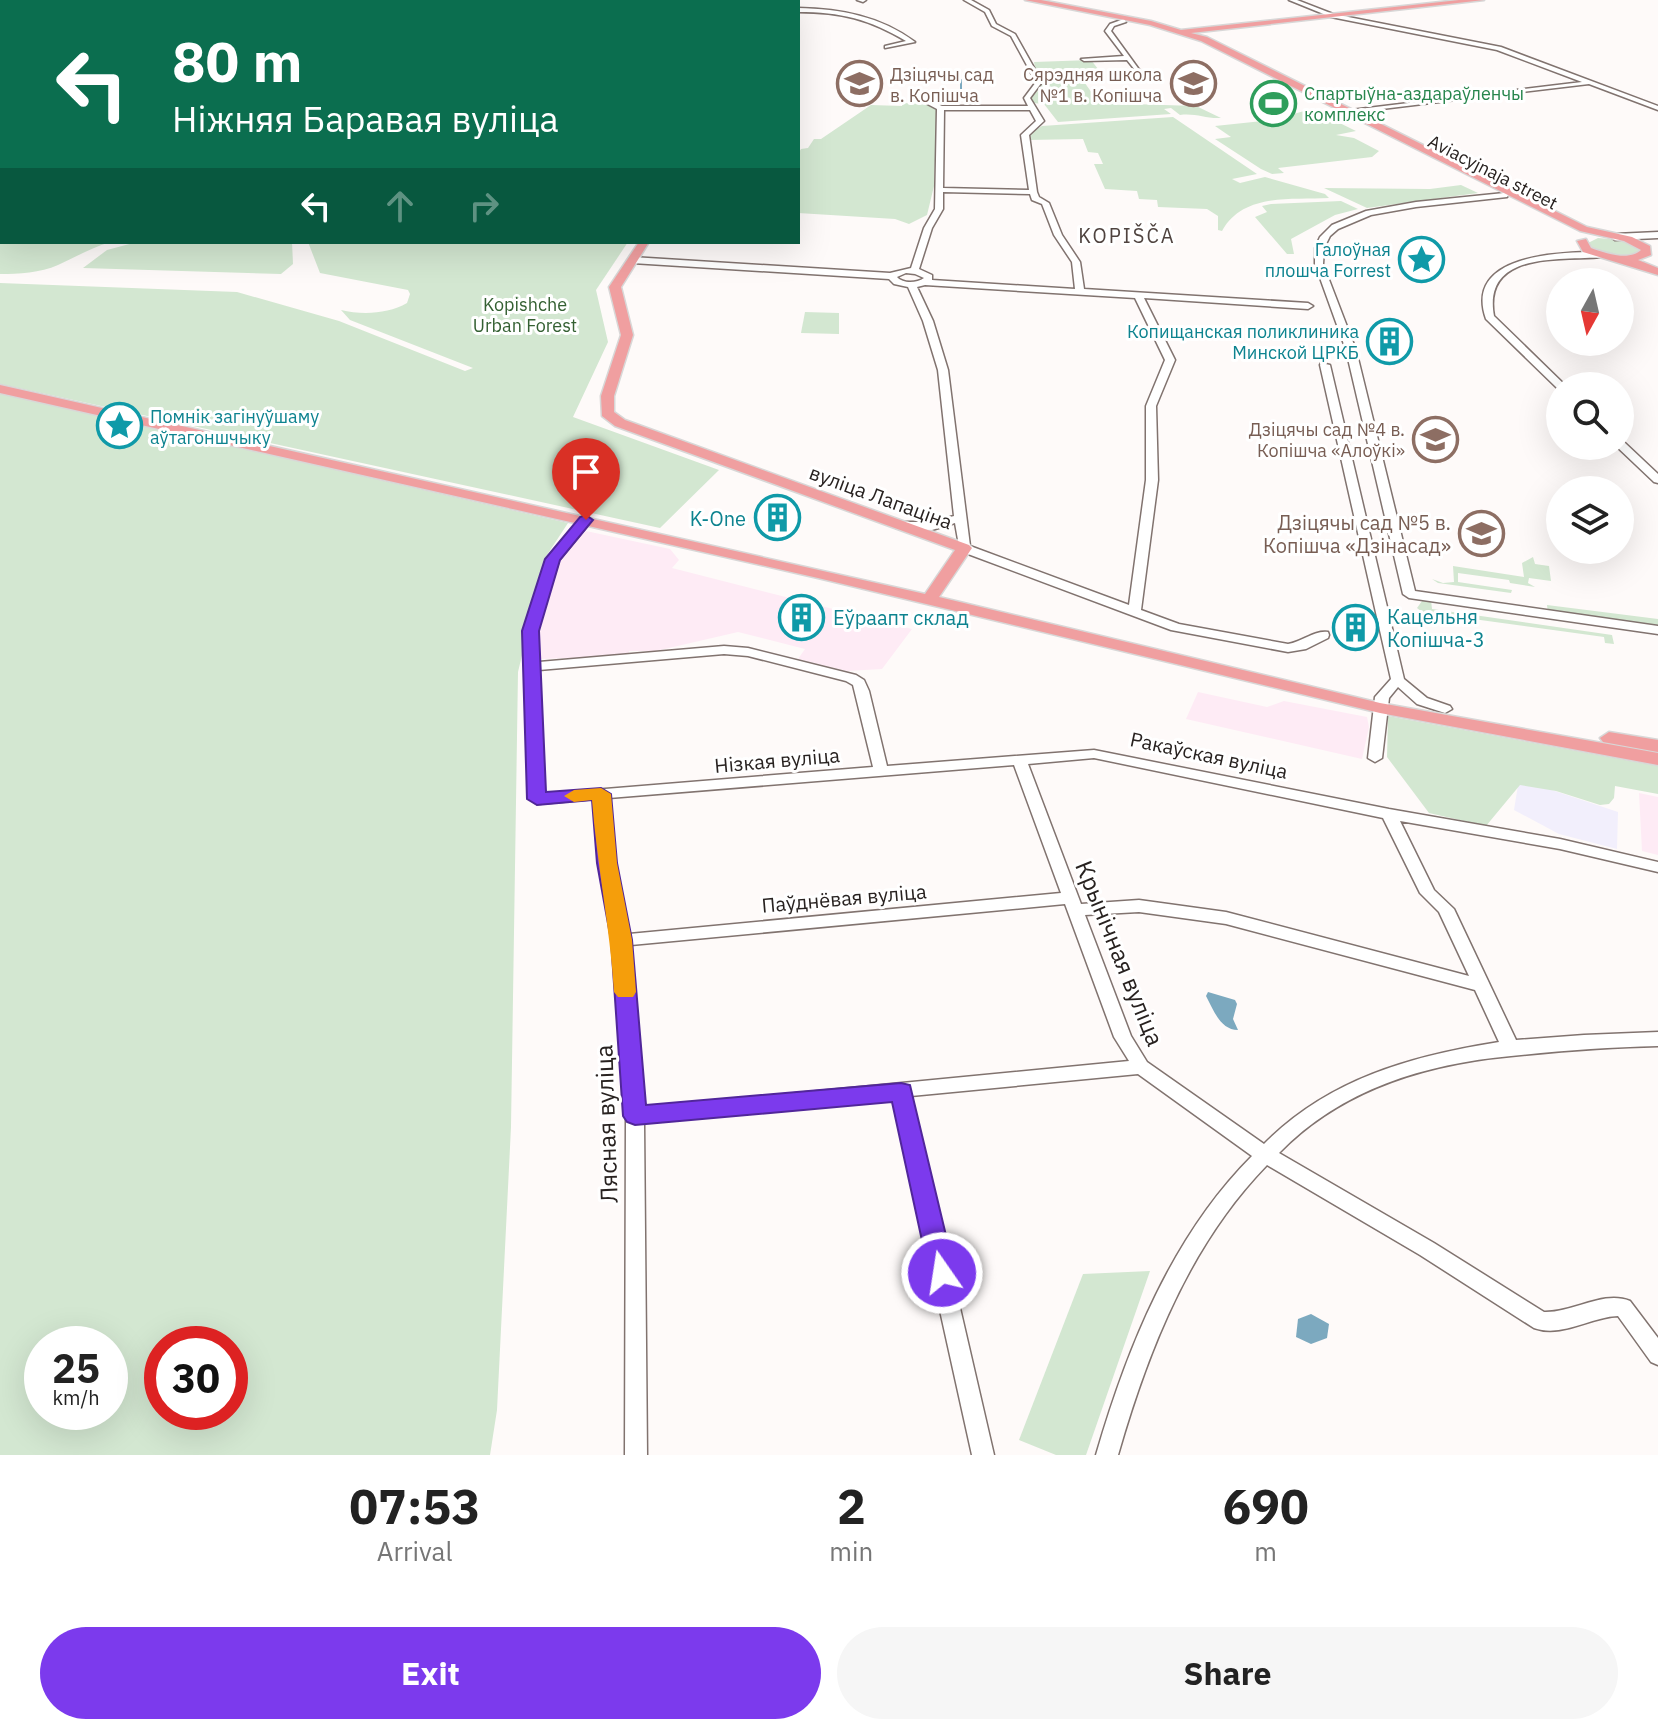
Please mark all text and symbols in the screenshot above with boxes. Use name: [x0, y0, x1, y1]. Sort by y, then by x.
text: 80 m: [172, 25, 302, 97]
icon: left: [40, 32, 144, 136]
school or university icon: Дзіцячы сад в. Копішча: [835, 60, 883, 108]
school or university icon: Сярэдняя школа №1 в. Копішча: [1169, 60, 1217, 108]
place label: Дзіцячы сад в. Копішча: [890, 63, 994, 107]
place label: Сярэдняя школа №1 в. Копішча: [1023, 63, 1162, 107]
sports icon: Спартыўна-аздараўленчы комплекс: [1249, 79, 1297, 127]
place label: Спартыўна-аздараўленчы комплекс: [1304, 82, 1524, 126]
text: Ніжняя Баравая вуліца: [172, 95, 559, 142]
street label: Aviacyjnaja street: [1424, 129, 1562, 215]
icon: left: [294, 184, 338, 228]
icon: ahead: [378, 184, 422, 228]
icon: right: [462, 184, 506, 228]
district label: KOPIŠČA: [1078, 222, 1176, 249]
place icon: Галоўная плошча Forrest: [1398, 235, 1446, 283]
place label: Галоўная плошча Forrest: [1265, 238, 1391, 282]
north arrow: [1546, 268, 1634, 356]
map controls: [1546, 268, 1634, 564]
park label: Kopishche Urban Forest: [473, 293, 577, 337]
building icon: Копищанская поликлиника Минской ЦРКБ: [1366, 317, 1414, 365]
place label: Копищанская поликлиника Минской ЦРКБ: [1127, 320, 1359, 364]
button: search: [1546, 372, 1634, 460]
place icon: Помнік загінуўшаму аўтагоншчыку: [95, 402, 143, 450]
place label: Помнік загінуўшаму аўтагоншчыку: [150, 405, 319, 449]
school or university icon: Дзіцячы сад №4 в. Копішча «Алоўкі»: [1412, 415, 1460, 463]
place label: Дзіцячы сад №4 в. Копішча «Алоўкі»: [1249, 418, 1405, 462]
pin: [552, 438, 620, 520]
icon: arrive: [564, 450, 608, 494]
street label: вуліца Лапаціна: [806, 459, 957, 535]
button: layers: [1546, 476, 1634, 564]
building icon: K-One: [753, 494, 801, 542]
place label: K-One: [690, 505, 746, 532]
place label: Дзіцячы сад №5 в. Копішча «Дзінасад»: [1263, 509, 1451, 559]
school or university icon: Дзіцячы сад №5 в. Копішча «Дзінасад»: [1458, 509, 1506, 557]
building icon: Еўраапт склад: [778, 593, 826, 641]
building icon: Кацельня Копішча-3: [1332, 603, 1380, 651]
place label: Кацельня Копішча-3: [1387, 603, 1485, 653]
place label: Еўраапт склад: [833, 604, 969, 631]
street label: Ракаўская вуліца: [1128, 725, 1290, 785]
street label: Нізкая вуліца: [713, 741, 841, 779]
street label: Крынічная вуліца: [1068, 856, 1172, 1051]
street label: Паўднёвая вуліца: [760, 877, 928, 919]
street label: Лясная вуліца: [587, 1044, 625, 1204]
position arrow: [900, 1231, 984, 1315]
speed limit sign: 30: [144, 1326, 248, 1430]
text: 25: [52, 1342, 100, 1394]
text: km/h: [52, 1384, 100, 1411]
text: 07:53: [349, 1475, 480, 1537]
text: 2: [837, 1475, 866, 1537]
text: 690: [1222, 1475, 1309, 1537]
text: Arrival: [377, 1534, 453, 1568]
text: min: [829, 1534, 873, 1568]
text: m: [1254, 1534, 1277, 1568]
button: Exit: [40, 1627, 821, 1719]
button: Share: [837, 1627, 1618, 1719]

